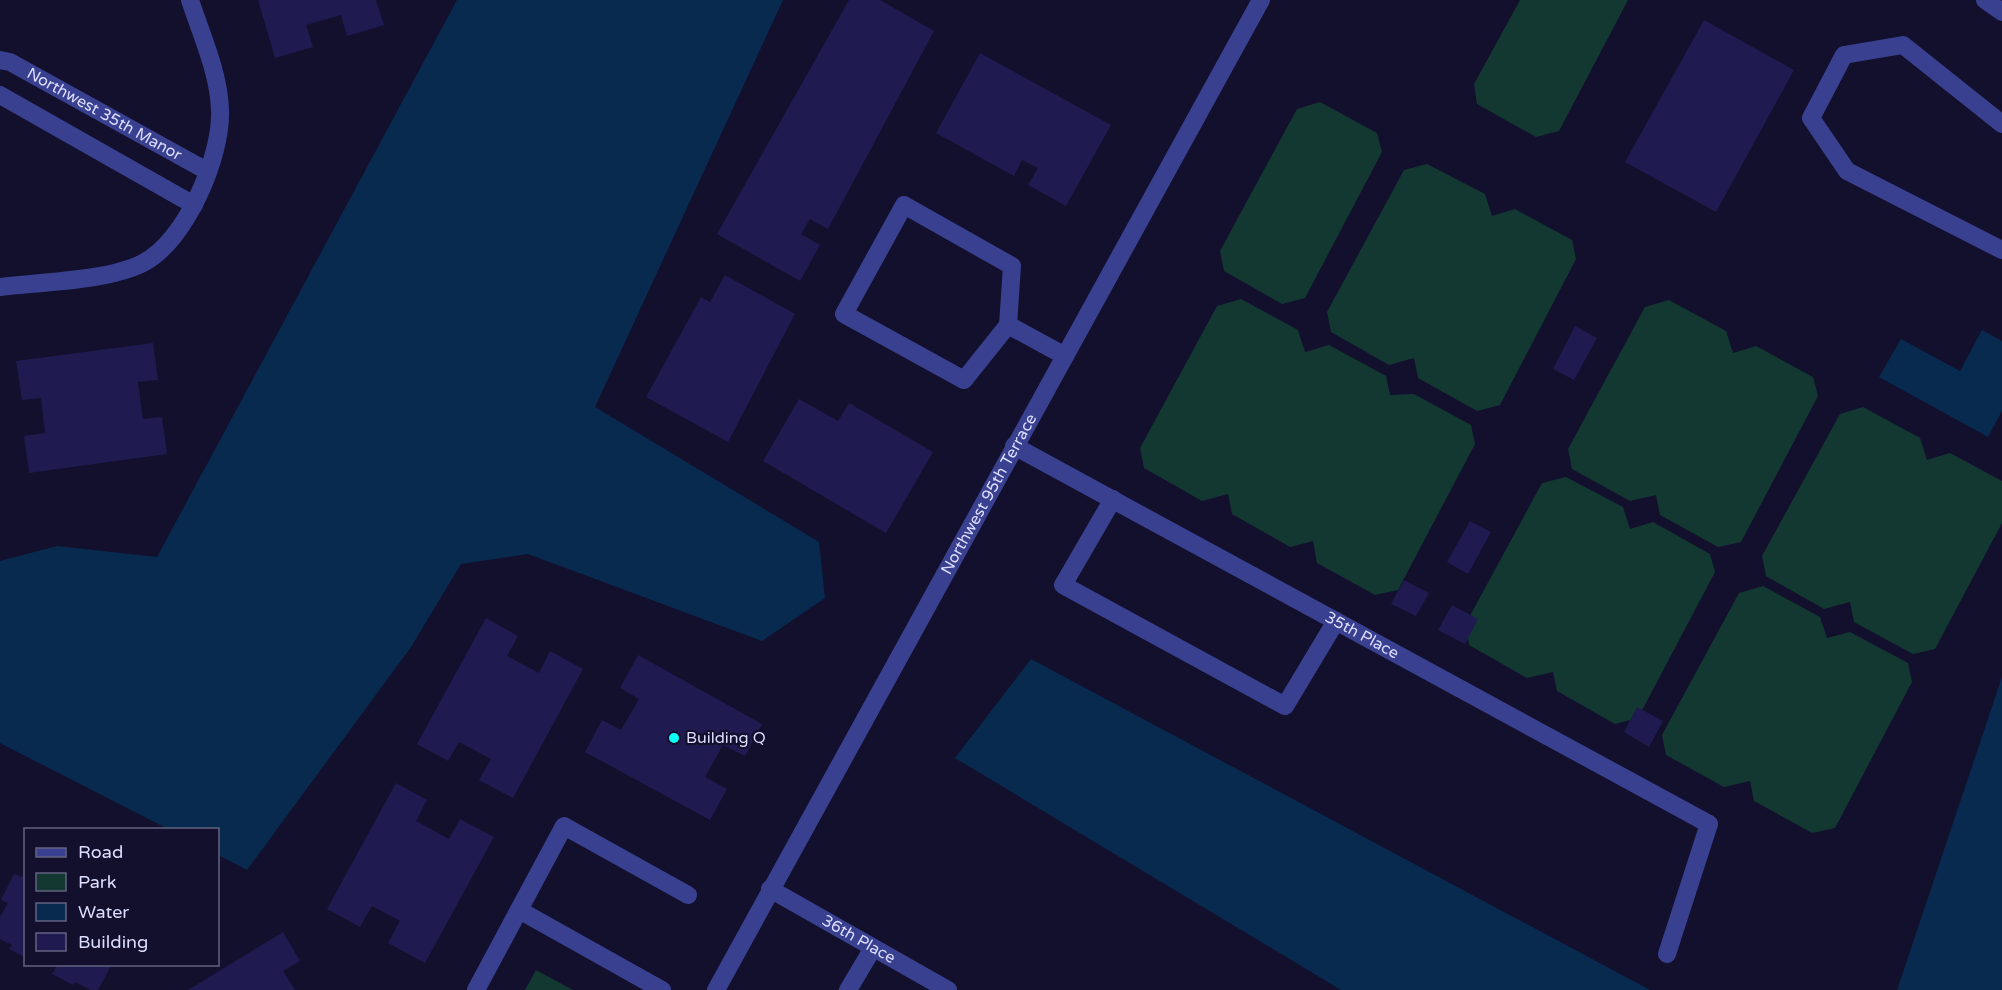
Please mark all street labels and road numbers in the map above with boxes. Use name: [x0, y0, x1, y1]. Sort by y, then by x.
street label: Northwest 35th Manor: [23, 63, 186, 165]
street label: Northwest 95th Terrace: [937, 410, 1041, 578]
street label: 35th Place: [1321, 607, 1402, 663]
street label: 36th Place: [818, 911, 899, 968]

